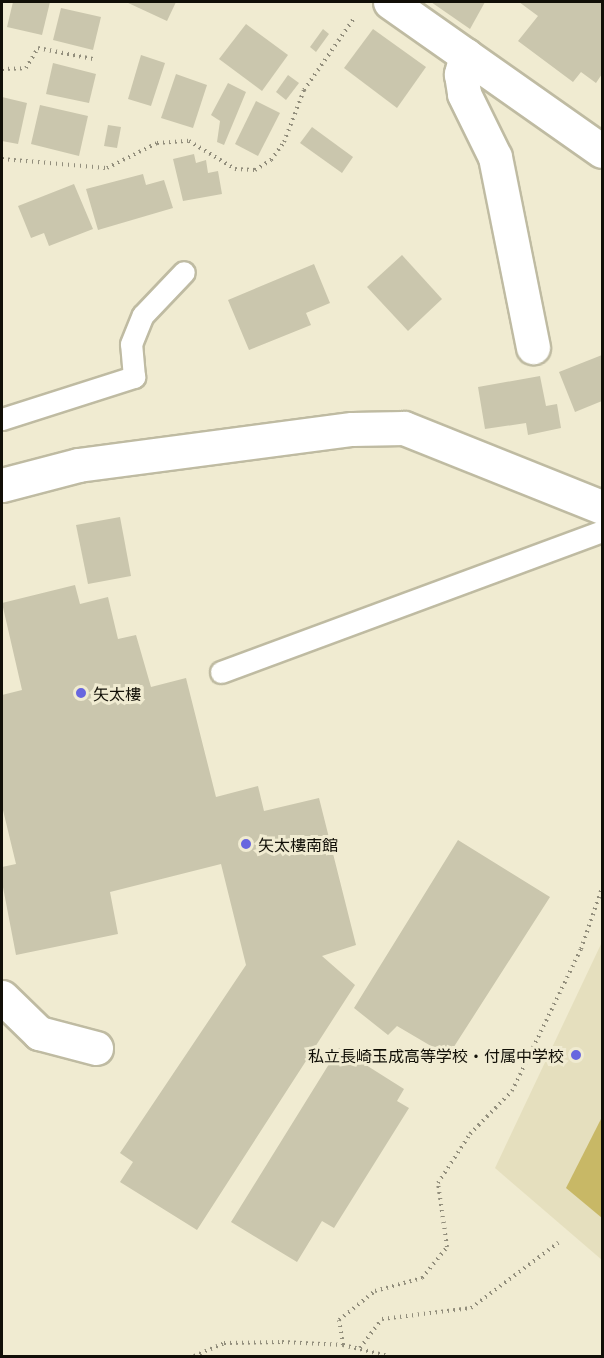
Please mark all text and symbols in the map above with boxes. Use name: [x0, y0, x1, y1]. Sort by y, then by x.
place label: 矢太樓: [93, 683, 141, 703]
marker: 矢太樓: [74, 686, 88, 700]
place label: 矢太樓南館: [258, 834, 338, 854]
marker: 矢太樓南館: [239, 837, 253, 851]
place label: 私立長崎玉成高等学校・付属中学校: [308, 1045, 564, 1065]
marker: 私立長崎玉成高等学校・付属中学校: [569, 1048, 583, 1062]

